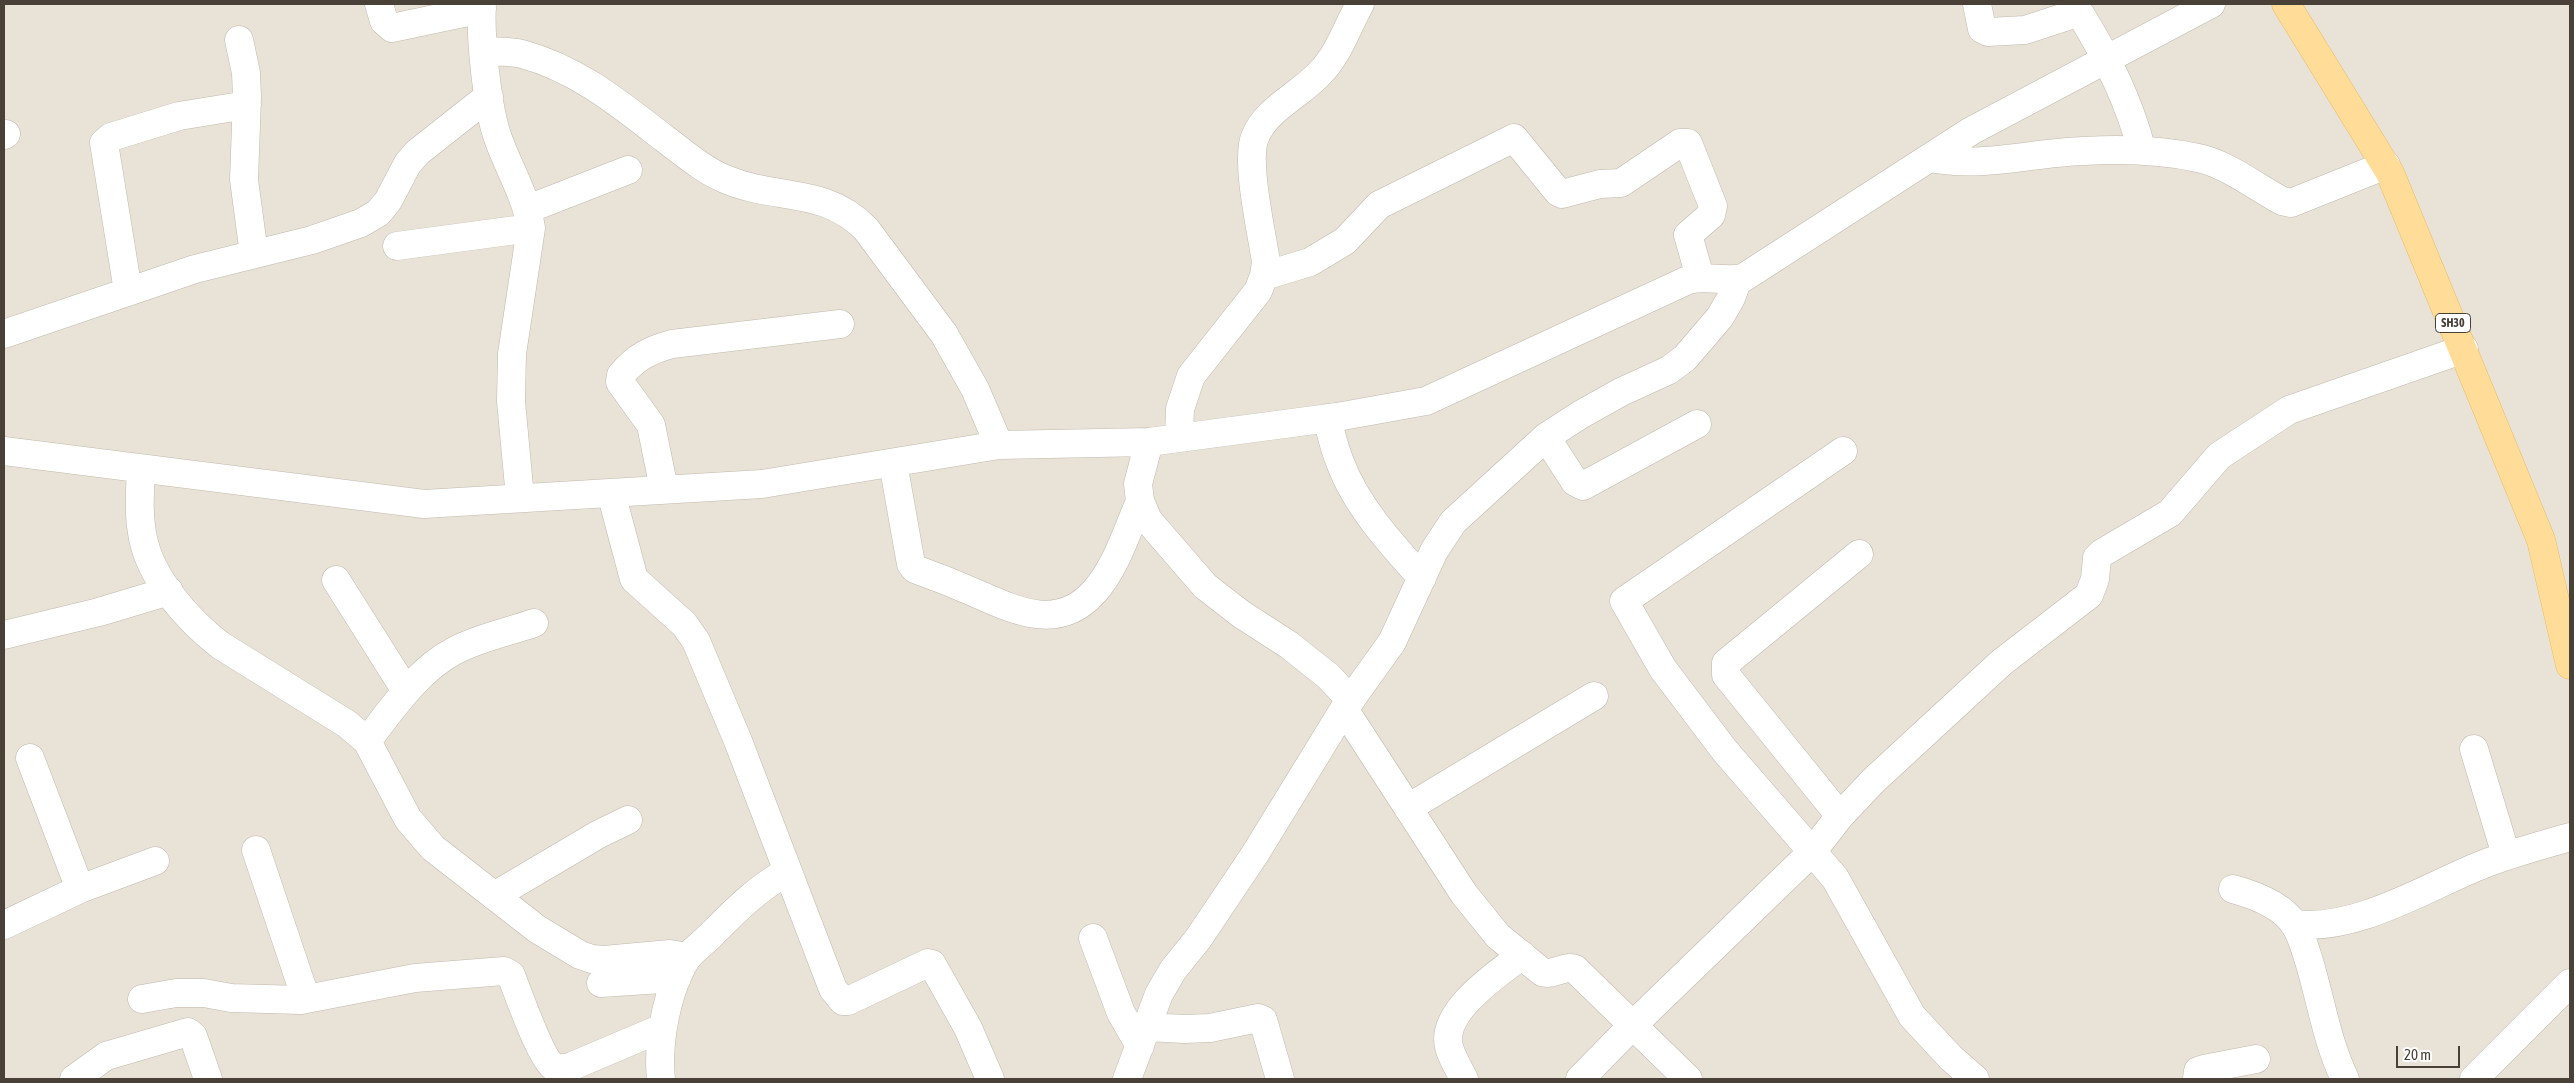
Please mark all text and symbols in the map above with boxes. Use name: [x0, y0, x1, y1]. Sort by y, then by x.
road number: SH30: [2436, 314, 2470, 332]
scale bar: [2399, 1036, 2463, 1068]
text: 20 m: [2404, 1046, 2431, 1063]

